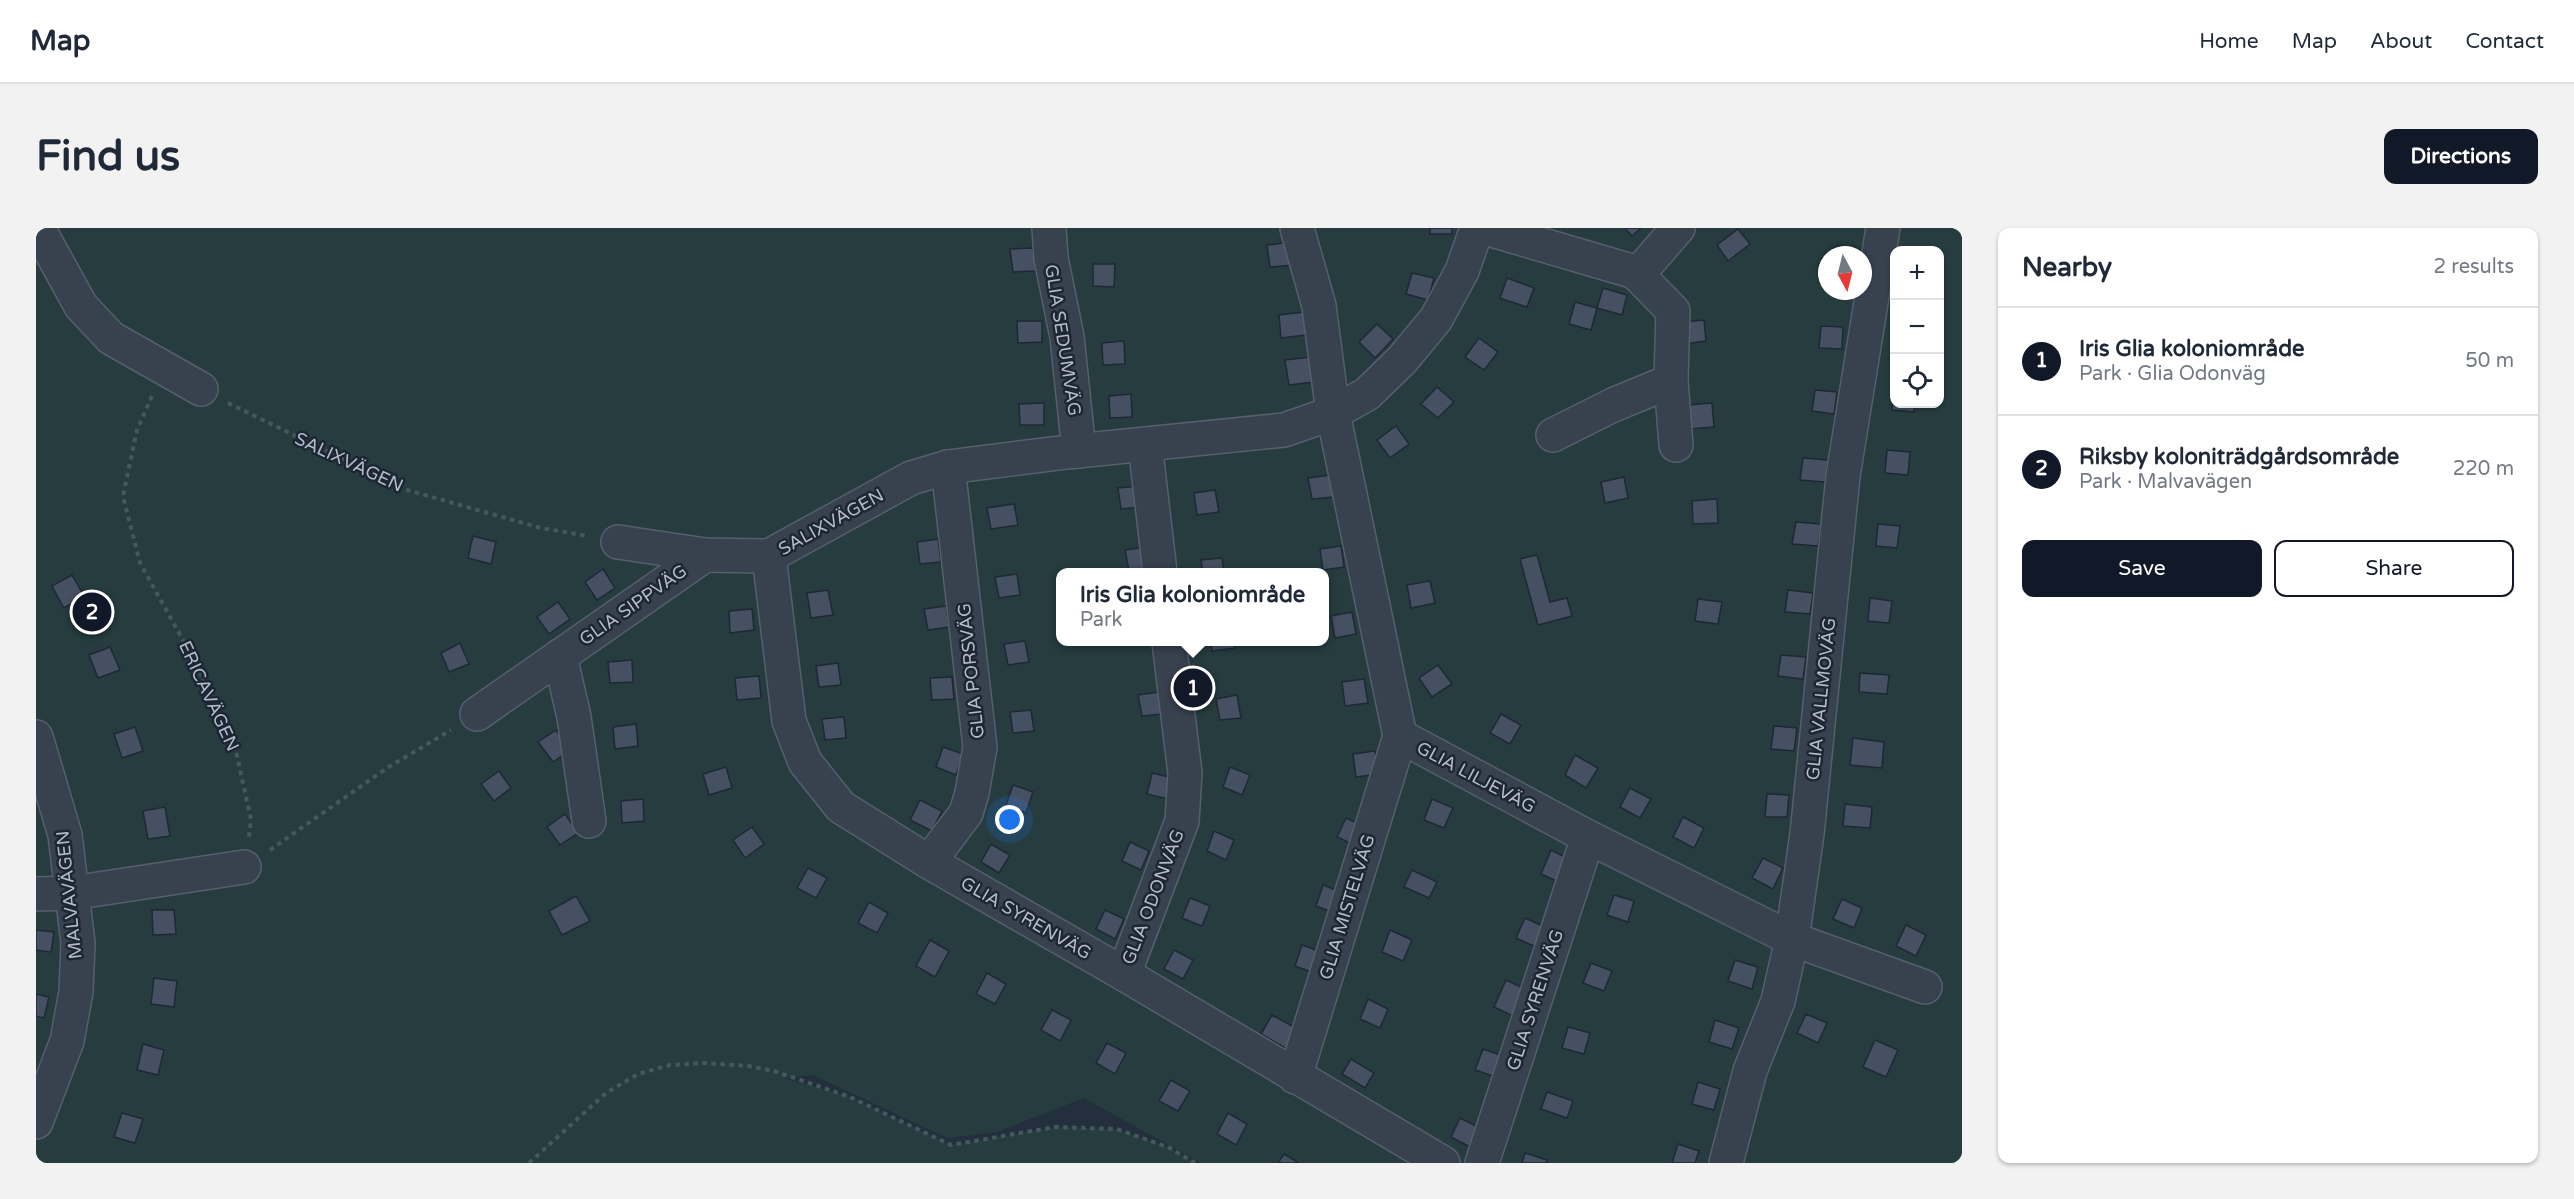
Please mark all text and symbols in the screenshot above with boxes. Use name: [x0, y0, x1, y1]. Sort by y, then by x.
text: Map: [30, 24, 90, 58]
text: Home: [2199, 29, 2259, 54]
text: Map: [2292, 29, 2337, 54]
text: About: [2370, 29, 2432, 54]
text: Contact: [2465, 29, 2544, 54]
button: Directions: [2384, 129, 2538, 184]
text: Find us: [36, 131, 180, 182]
north arrow: [1818, 246, 1872, 300]
map controls: [1890, 246, 1944, 408]
button: +: [1890, 246, 1944, 300]
text: Nearby: [2022, 252, 2112, 283]
text: 2 results: [2434, 255, 2514, 279]
street label: GLIA SEDUMVÄG: [1040, 263, 1086, 417]
button: −: [1890, 300, 1944, 354]
text: Iris Glia koloniområde: [2079, 336, 2305, 362]
text: 1: [2035, 349, 2048, 373]
text: 50 m: [2465, 349, 2514, 373]
button: locate: [1890, 354, 1944, 408]
text: Park · Glia Odonväg: [2079, 362, 2266, 386]
street label: SALIXVÄGEN: [291, 427, 407, 497]
text: Riksby koloniträdgårdsområde: [2079, 444, 2399, 470]
text: 2: [2035, 457, 2048, 481]
text: 220 m: [2453, 457, 2514, 481]
text: Park · Malvavägen: [2079, 470, 2252, 494]
street label: SALIXVÄGEN: [774, 484, 888, 560]
button: Save: [2022, 540, 2262, 597]
button: Share: [2274, 540, 2514, 597]
street label: GLIA SIPPVÄG: [575, 560, 691, 650]
popup: [1056, 568, 1329, 646]
text: Iris Glia koloniområde: [1080, 582, 1305, 608]
pin: 2: [72, 590, 112, 634]
street label: GLIA PORSVÄG: [953, 602, 989, 740]
text: Park: [1080, 608, 1122, 632]
street label: GLIA VALLMOVÄG: [1802, 617, 1840, 781]
street label: ERICAVÄGEN: [174, 637, 244, 755]
pin: 1: [1174, 666, 1212, 710]
street label: GLIA LILJEVÄG: [1413, 736, 1539, 818]
your location: [995, 805, 1024, 834]
street label: GLIA ODONVÄG: [1117, 826, 1189, 968]
street label: MALVAVÄGEN: [51, 830, 87, 960]
street label: GLIA MISTELVÄG: [1314, 832, 1380, 982]
street label: GLIA SYRENVÄG: [957, 872, 1095, 964]
street label: GLIA SYRENVÄG: [1502, 927, 1568, 1073]

